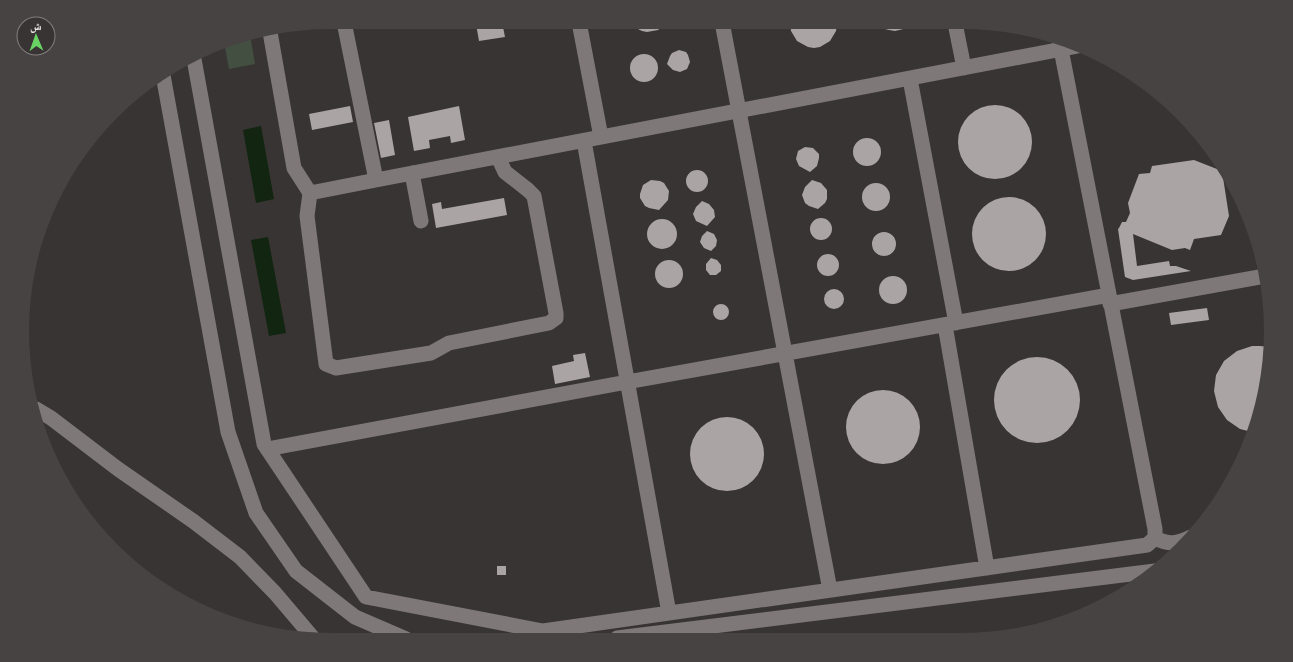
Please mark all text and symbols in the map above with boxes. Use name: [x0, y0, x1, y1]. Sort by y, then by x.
north arrow: [16, 16, 56, 56]
text: ش: [30, 20, 42, 34]

